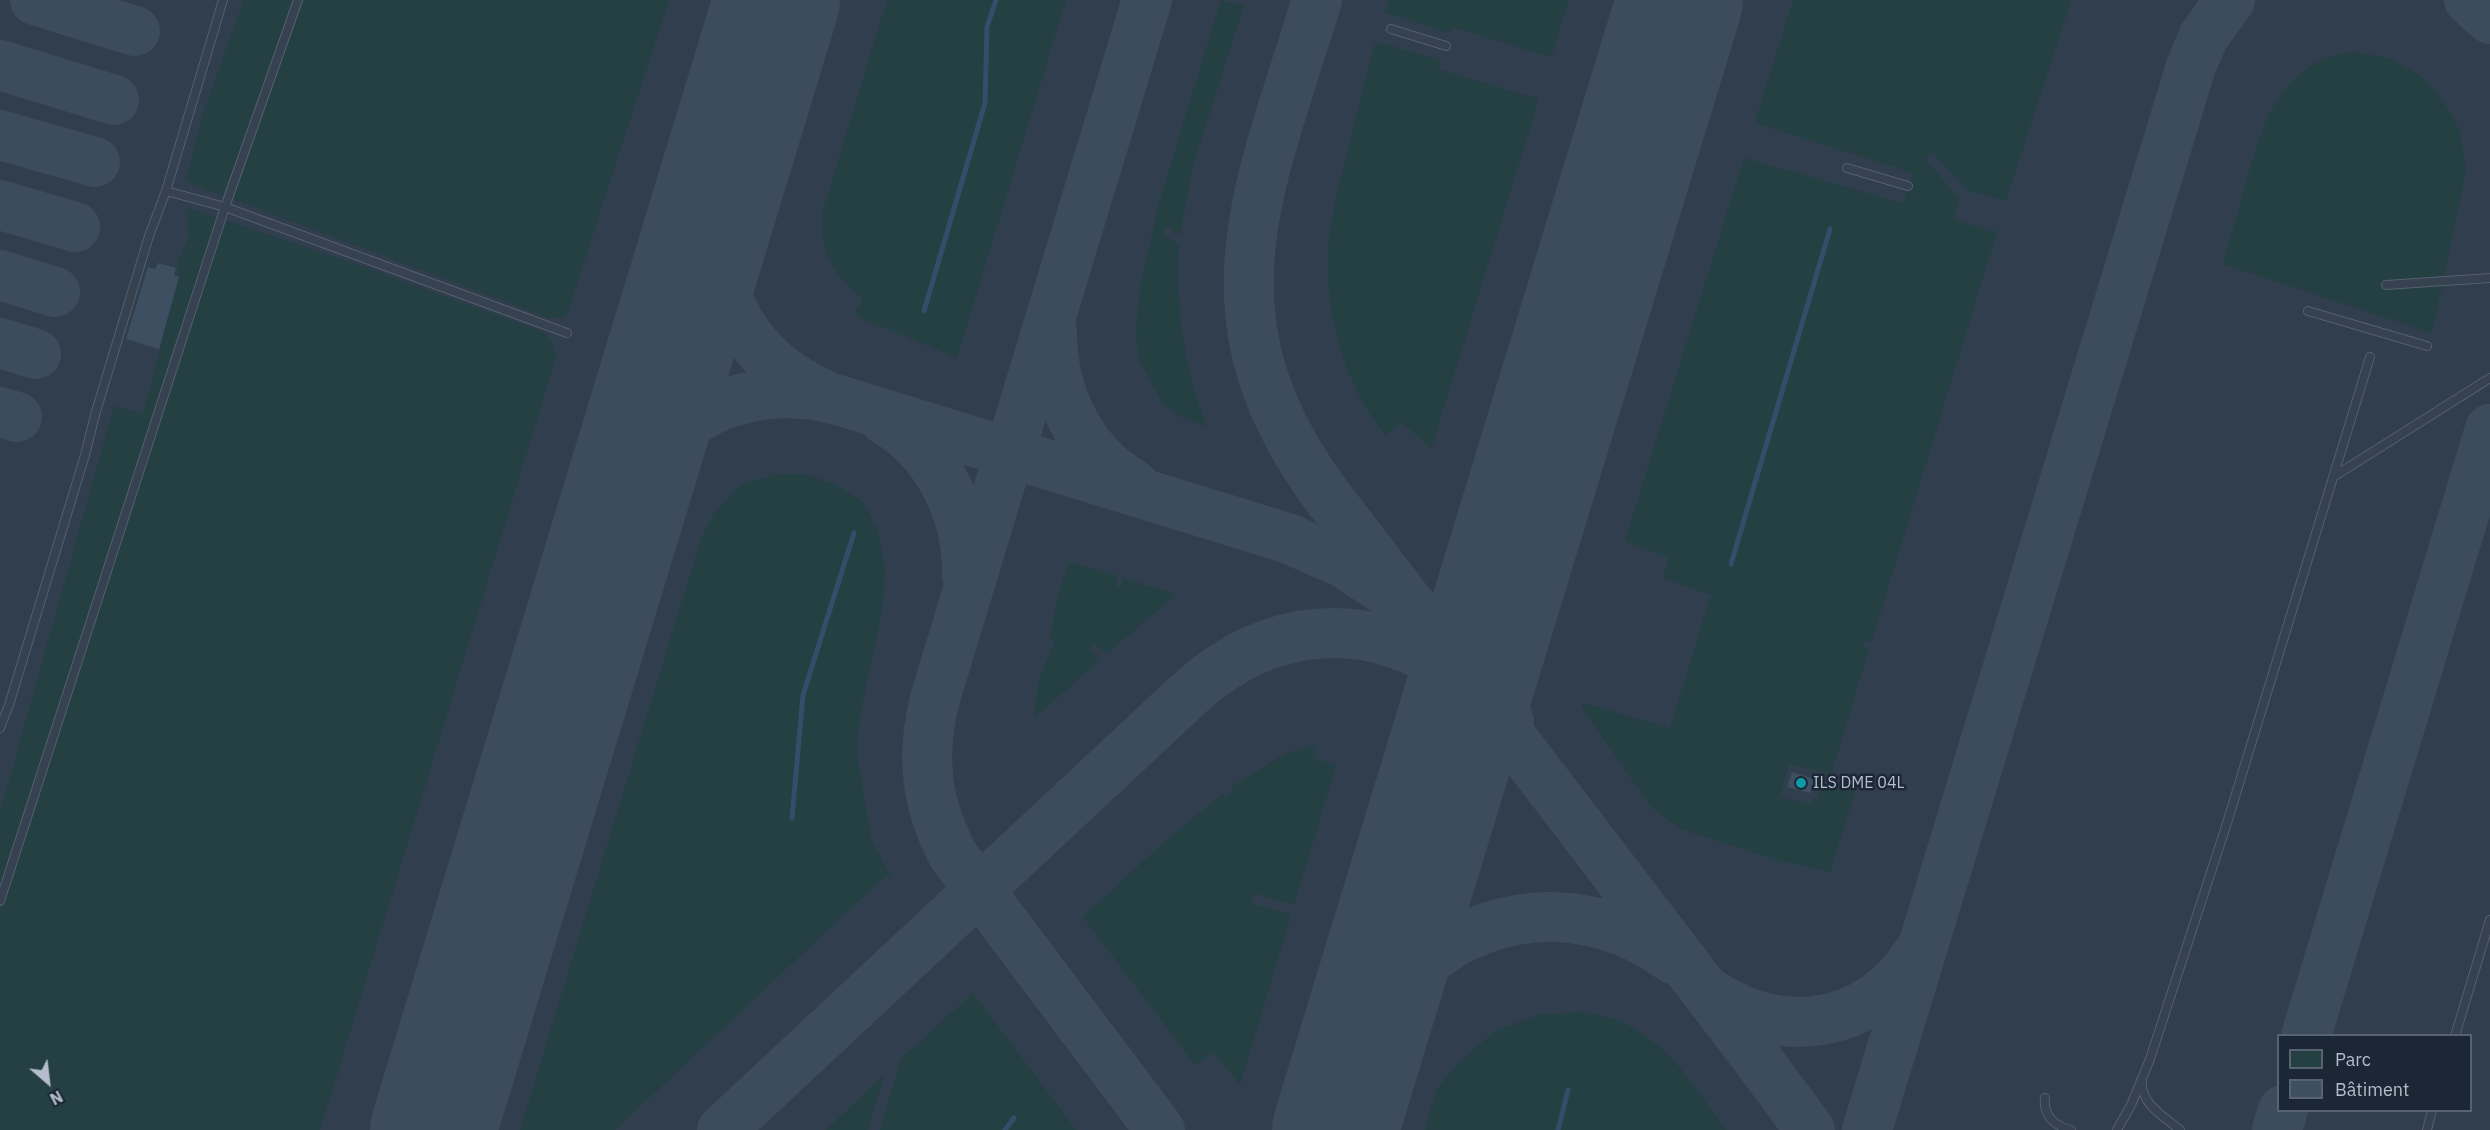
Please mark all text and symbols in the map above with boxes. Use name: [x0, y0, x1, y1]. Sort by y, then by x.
place label: ILS DME 04L: [1813, 773, 1905, 793]
marker: ILS DME 04L: [1794, 776, 1808, 790]
legend: [2277, 1034, 2472, 1112]
text: Parc: [2335, 1048, 2371, 1071]
north arrow: [18, 1052, 78, 1112]
text: Bâtiment: [2335, 1078, 2409, 1101]
text: N: [47, 1086, 66, 1109]

